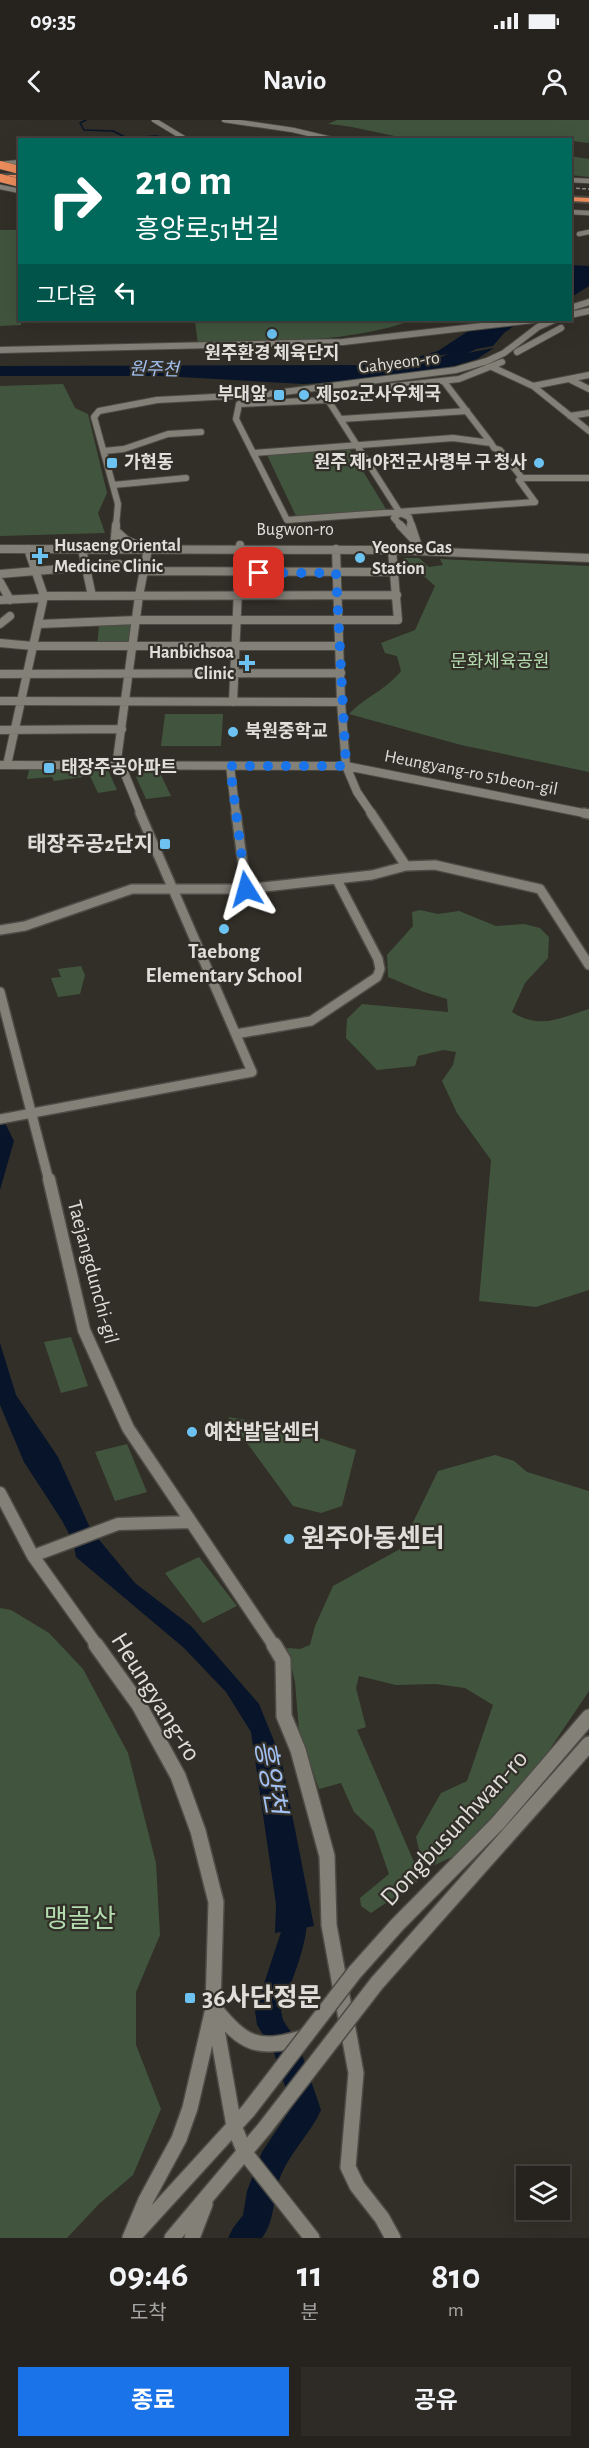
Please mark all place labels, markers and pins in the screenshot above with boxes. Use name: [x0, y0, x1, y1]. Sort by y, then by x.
marker: 원주환경 체육단지: [265, 327, 279, 341]
place label: 원주환경 체육단지: [204, 343, 340, 363]
place label: 부대앞: [217, 385, 267, 404]
place label: 제502군사우체국: [316, 385, 441, 404]
marker: 부대앞: [272, 388, 286, 402]
marker: 제502군사우체국: [297, 388, 311, 402]
place label: 가현동: [124, 452, 174, 472]
place label: 원주 제1야전군사령부 구 청사: [314, 453, 527, 472]
marker: 가현동: [105, 456, 119, 470]
marker: 원주 제1야전군사령부 구 청사: [532, 456, 546, 470]
place label: Husaeng Oriental Medicine Clinic: [54, 537, 181, 576]
place label: Yeonse Gas Station: [372, 539, 452, 578]
marker: Husaeng Oriental Medicine Clinic: [31, 547, 49, 565]
pin: [233, 547, 284, 598]
marker: Yeonse Gas Station: [353, 551, 367, 565]
place label: Hanbichsoa Clinic: [149, 644, 234, 683]
marker: Hanbichsoa Clinic: [238, 654, 256, 672]
place label: 북원중학교: [245, 721, 328, 741]
marker: 북원중학교: [226, 725, 240, 739]
place label: 태장주공아파트: [61, 758, 177, 777]
marker: 태장주공아파트: [42, 761, 56, 775]
place label: 태장주공2단지: [27, 833, 153, 855]
marker: 태장주공2단지: [158, 837, 172, 851]
marker: Taebong Elementary School: [217, 922, 231, 936]
place label: Taebong Elementary School: [146, 941, 302, 986]
place label: 예찬발달센터: [204, 1421, 320, 1443]
marker: 예찬발달센터: [185, 1425, 199, 1439]
place label: 원주아동센터: [301, 1525, 445, 1552]
marker: 원주아동센터: [282, 1532, 296, 1546]
place label: 36사단정문: [202, 1984, 321, 2011]
marker: 36사단정문: [183, 1991, 197, 2005]

